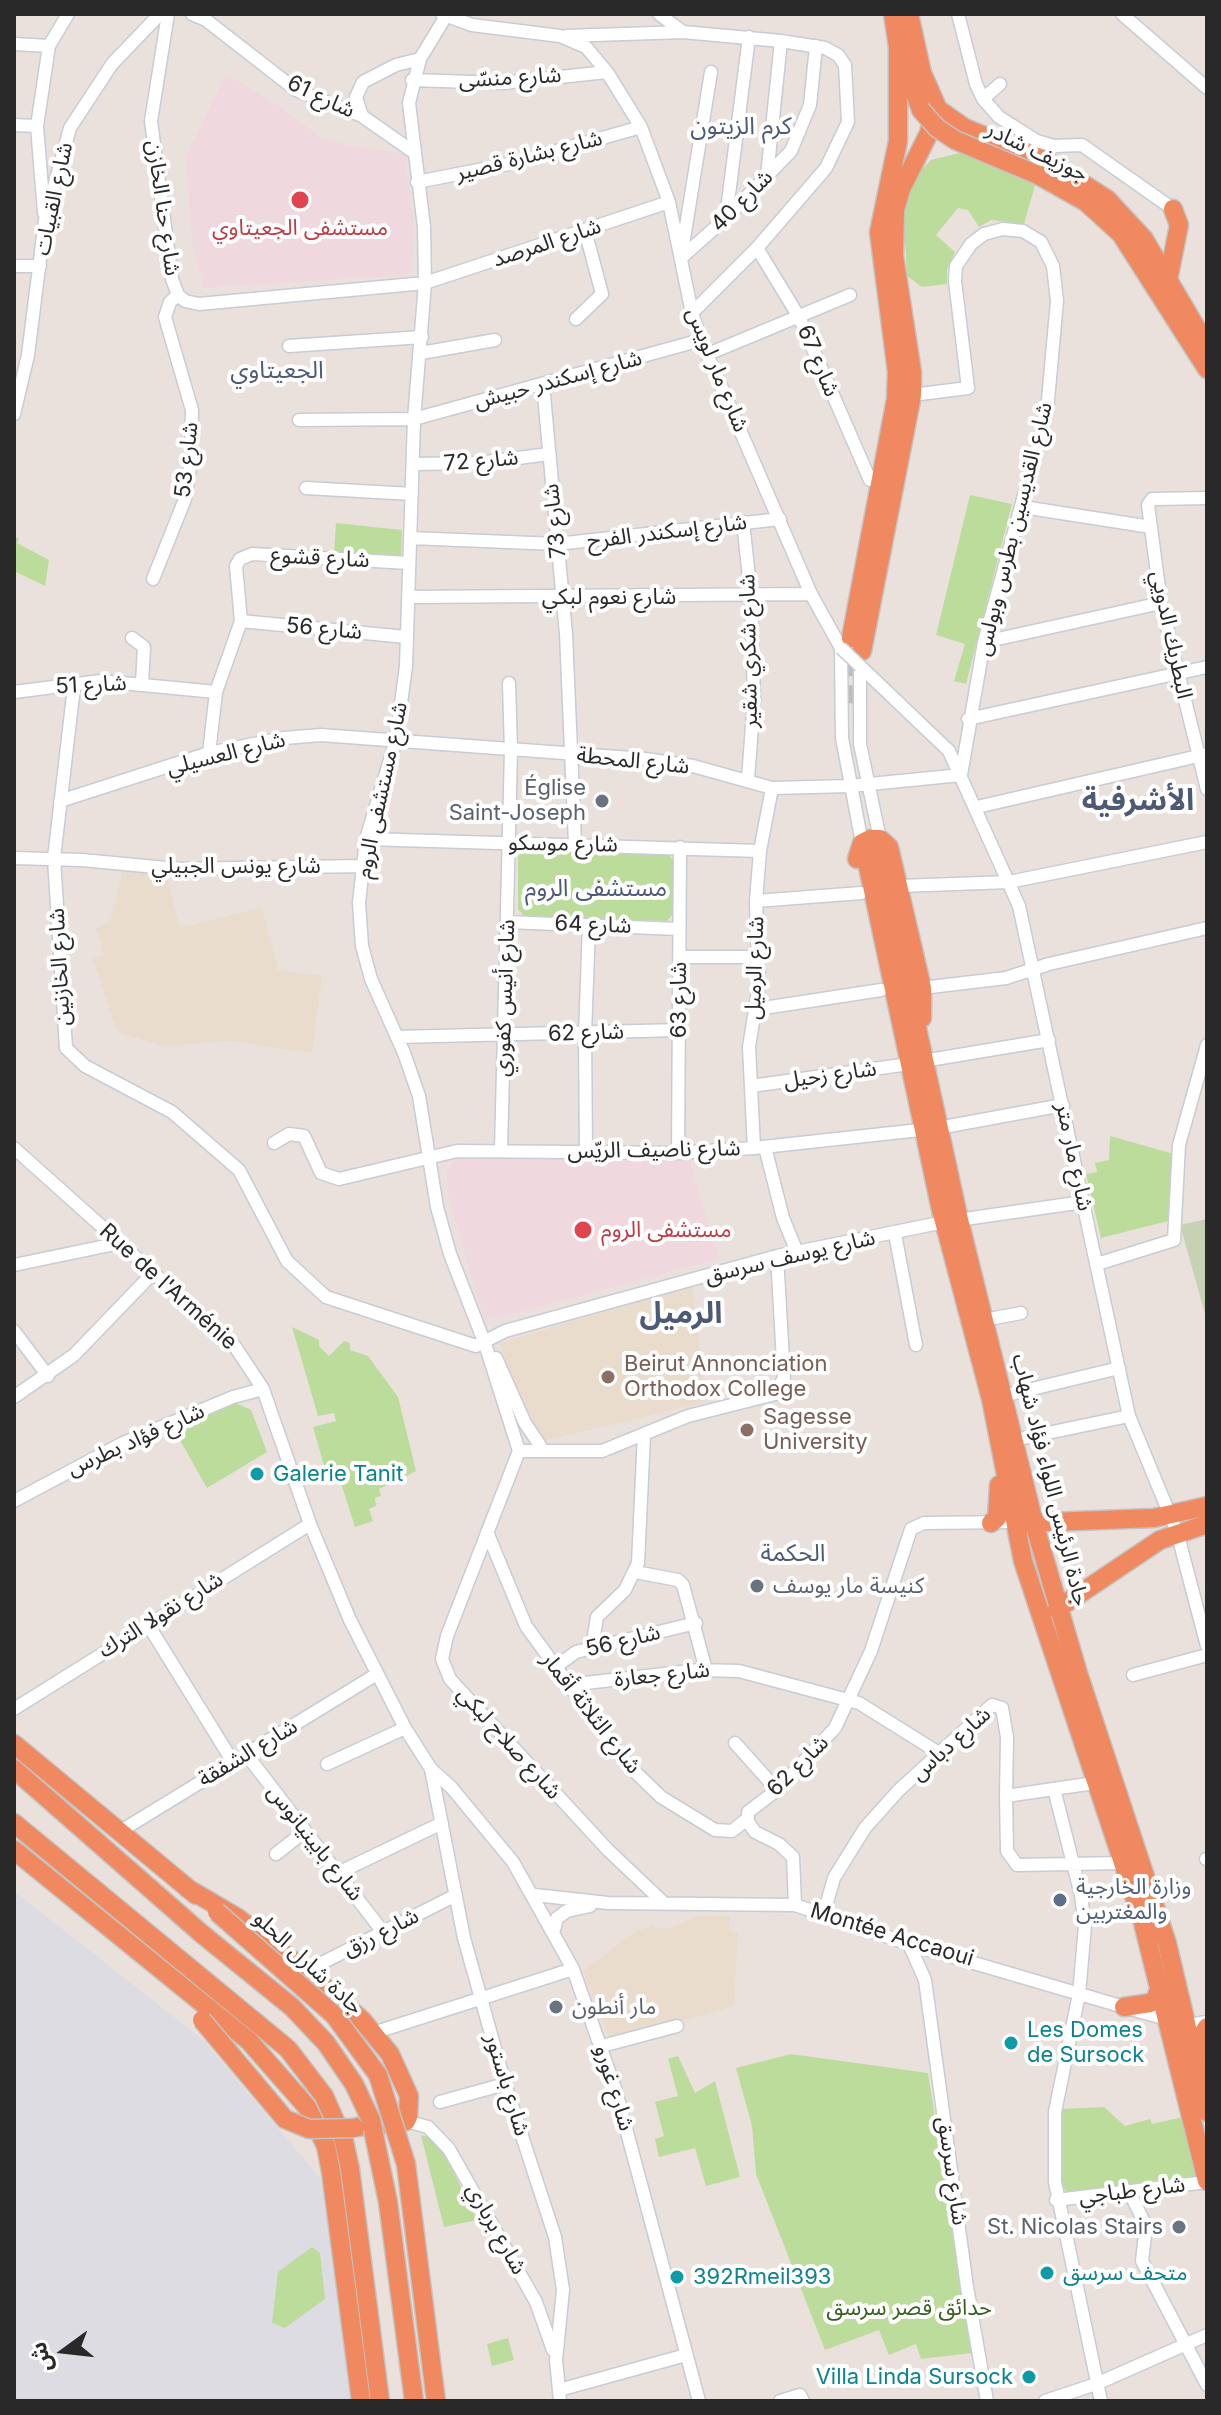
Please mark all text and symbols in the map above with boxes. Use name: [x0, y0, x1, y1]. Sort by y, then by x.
street label: شارع منسّى: [458, 62, 562, 94]
street label: شارع 61: [283, 70, 359, 124]
district label: كرم الزيتون: [690, 113, 792, 141]
street label: جوزيف شادر: [982, 116, 1092, 188]
street label: شارع بشارة قصير: [453, 125, 605, 187]
street label: شارع حنا الخازن: [140, 138, 186, 278]
street label: شارع القبيات: [29, 140, 79, 258]
street label: شارع 40: [705, 164, 779, 238]
marker: مستشفى الجعيتاوي: [289, 189, 311, 211]
street label: شارع المرصد: [489, 213, 605, 273]
place label: مستشفى الجعيتاوي: [212, 215, 388, 241]
street label: شارع مار لويس: [680, 304, 754, 436]
street label: شارع 67: [791, 321, 845, 401]
street label: شارع إسكندر حبيش: [471, 345, 645, 415]
district label: الجعيتاوي: [230, 357, 324, 385]
street label: شارع القديسين بطرس وبولس: [970, 399, 1058, 659]
street label: شارع 53: [170, 421, 204, 499]
street label: شارع 72: [443, 445, 519, 477]
street label: شارع 73: [538, 482, 572, 560]
street label: شارع إسكندر الفرح: [586, 509, 748, 555]
street label: شارع قشوع: [270, 542, 370, 574]
street label: البطريك الدويي: [1145, 568, 1197, 702]
street label: شارع شكري شقير: [734, 574, 764, 728]
street label: شارع نعوم لبكي: [542, 584, 676, 610]
street label: شارع 56: [285, 613, 363, 645]
street label: شارع 51: [55, 670, 127, 700]
street label: شارع مستشفى الروم: [350, 699, 414, 881]
street label: شارع العسيلي: [164, 727, 288, 781]
street label: شارع المحطة: [575, 742, 691, 780]
place label: Église Saint-Joseph: [449, 775, 586, 826]
district label: الأشرفية: [1082, 783, 1194, 819]
marker: Église Saint-Joseph: [593, 792, 611, 810]
street label: شارع موسكو: [508, 830, 618, 858]
street label: شارع يونس الجبيلي: [151, 853, 321, 879]
district label: مستشفى الروم: [525, 875, 667, 903]
street label: شارع الخازنين: [44, 907, 76, 1027]
street label: شارع 64: [554, 910, 632, 940]
street label: شارع الرميل: [740, 916, 770, 1020]
street label: شارع أنيس كفوري: [489, 919, 521, 1077]
street label: شارع 63: [666, 962, 692, 1038]
street label: شارع 62: [547, 1018, 625, 1048]
street label: شارع زحيل: [782, 1055, 878, 1095]
street label: شارع مار متر: [1050, 1101, 1098, 1213]
street label: شارع ناصيف الريّس: [567, 1135, 741, 1165]
place label: مستشفى الروم: [601, 1217, 732, 1243]
street label: Rue de l'Arménie: [94, 1218, 242, 1356]
marker: مستشفى الروم: [572, 1219, 594, 1241]
street label: شارع يوسف سرسق: [702, 1225, 878, 1289]
district label: الرميل: [640, 1296, 722, 1332]
place label: Beirut Annonciation Orthodox College: [624, 1351, 828, 1402]
street label: جادة الرئيس اللواء فؤاد شهاب: [1006, 1351, 1094, 1609]
marker: Beirut Annonciation Orthodox College: [599, 1368, 617, 1386]
street label: شارع فؤاد بطرس: [63, 1398, 209, 1482]
place label: Sagesse University: [763, 1404, 868, 1456]
marker: Sagesse University: [738, 1421, 756, 1439]
place label: Galerie Tanit: [273, 1461, 403, 1487]
marker: Galerie Tanit: [248, 1465, 266, 1483]
district label: الحكمة: [761, 1540, 825, 1568]
street label: شارع نقولا الترك: [94, 1566, 228, 1664]
place label: كنيسة مار يوسف: [773, 1573, 924, 1599]
marker: كنيسة مار يوسف: [748, 1577, 766, 1595]
street label: شارع 56: [583, 1619, 663, 1663]
street label: شارع الثلاثة أقمار: [535, 1647, 647, 1779]
street label: شارع جعارة: [613, 1657, 711, 1693]
street label: شارع صلاح لبكي: [451, 1681, 567, 1805]
street label: شارع دباس: [906, 1701, 996, 1787]
street label: شارع الشفقة: [194, 1713, 302, 1793]
street label: شارع 62: [762, 1730, 834, 1802]
street label: شارع بابينيانوس: [261, 1779, 369, 1907]
place label: وزارة الخارجية والمغتربين: [1076, 1874, 1191, 1926]
marker: وزارة الخارجية والمغتربين: [1051, 1891, 1069, 1909]
street label: Montée Accaoui: [807, 1898, 977, 1972]
street label: شارع رزق: [339, 1903, 423, 1963]
street label: جادة شارل الحلو: [248, 1906, 368, 2020]
place label: مار أنطون: [572, 1994, 656, 2020]
marker: مار أنطون: [547, 1998, 565, 2016]
place label: Les Domes de Sursock: [1027, 2017, 1144, 2068]
street label: شارع باستور: [479, 2031, 535, 2139]
marker: Les Domes de Sursock: [1002, 2034, 1020, 2052]
street label: شارع غورو: [588, 2042, 640, 2134]
street label: شارع سرسق: [931, 2115, 973, 2227]
street label: شارع طباجي: [1077, 2171, 1187, 2211]
street label: شارع برباري: [460, 2179, 532, 2279]
place label: St. Nicolas Stairs: [987, 2214, 1163, 2240]
marker: St. Nicolas Stairs: [1170, 2218, 1188, 2236]
place label: متحف سرسق: [1063, 2260, 1187, 2286]
place label: 392Rmeil393: [693, 2264, 831, 2290]
marker: متحف سرسق: [1038, 2264, 1056, 2282]
marker: 392Rmeil393: [668, 2268, 686, 2286]
park label: حدائق قصر سرسق: [826, 2295, 992, 2321]
north arrow: [24, 2311, 104, 2391]
text: ش: [24, 2339, 57, 2375]
place label: Villa Linda Sursock: [816, 2364, 1013, 2390]
marker: Villa Linda Sursock: [1020, 2368, 1038, 2386]

